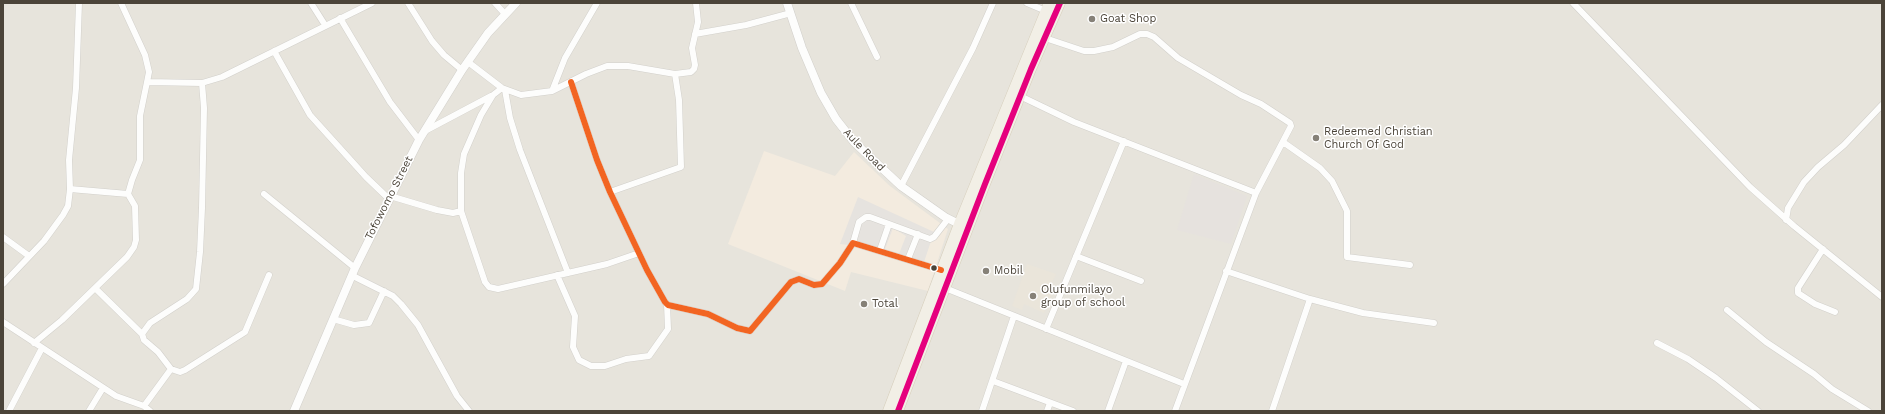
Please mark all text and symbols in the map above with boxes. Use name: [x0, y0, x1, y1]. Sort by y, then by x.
place label: Goat Shop: [1100, 12, 1156, 26]
marker: Goat Shop: [1087, 14, 1097, 24]
place label: Redeemed Christian Church Of God: [1324, 125, 1433, 151]
street label: Aule Road: [840, 126, 888, 174]
marker: Redeemed Christian Church Of God: [1311, 133, 1321, 143]
street label: Tofowomo Street: [362, 154, 416, 242]
unlabelled marker: [929, 263, 939, 273]
place label: Mobil: [994, 264, 1023, 278]
marker: Mobil: [981, 266, 991, 276]
place label: Olufunmilayo group of school: [1041, 283, 1125, 309]
marker: Olufunmilayo group of school: [1028, 291, 1038, 301]
place label: Total: [872, 297, 898, 311]
marker: Total: [859, 299, 869, 309]

